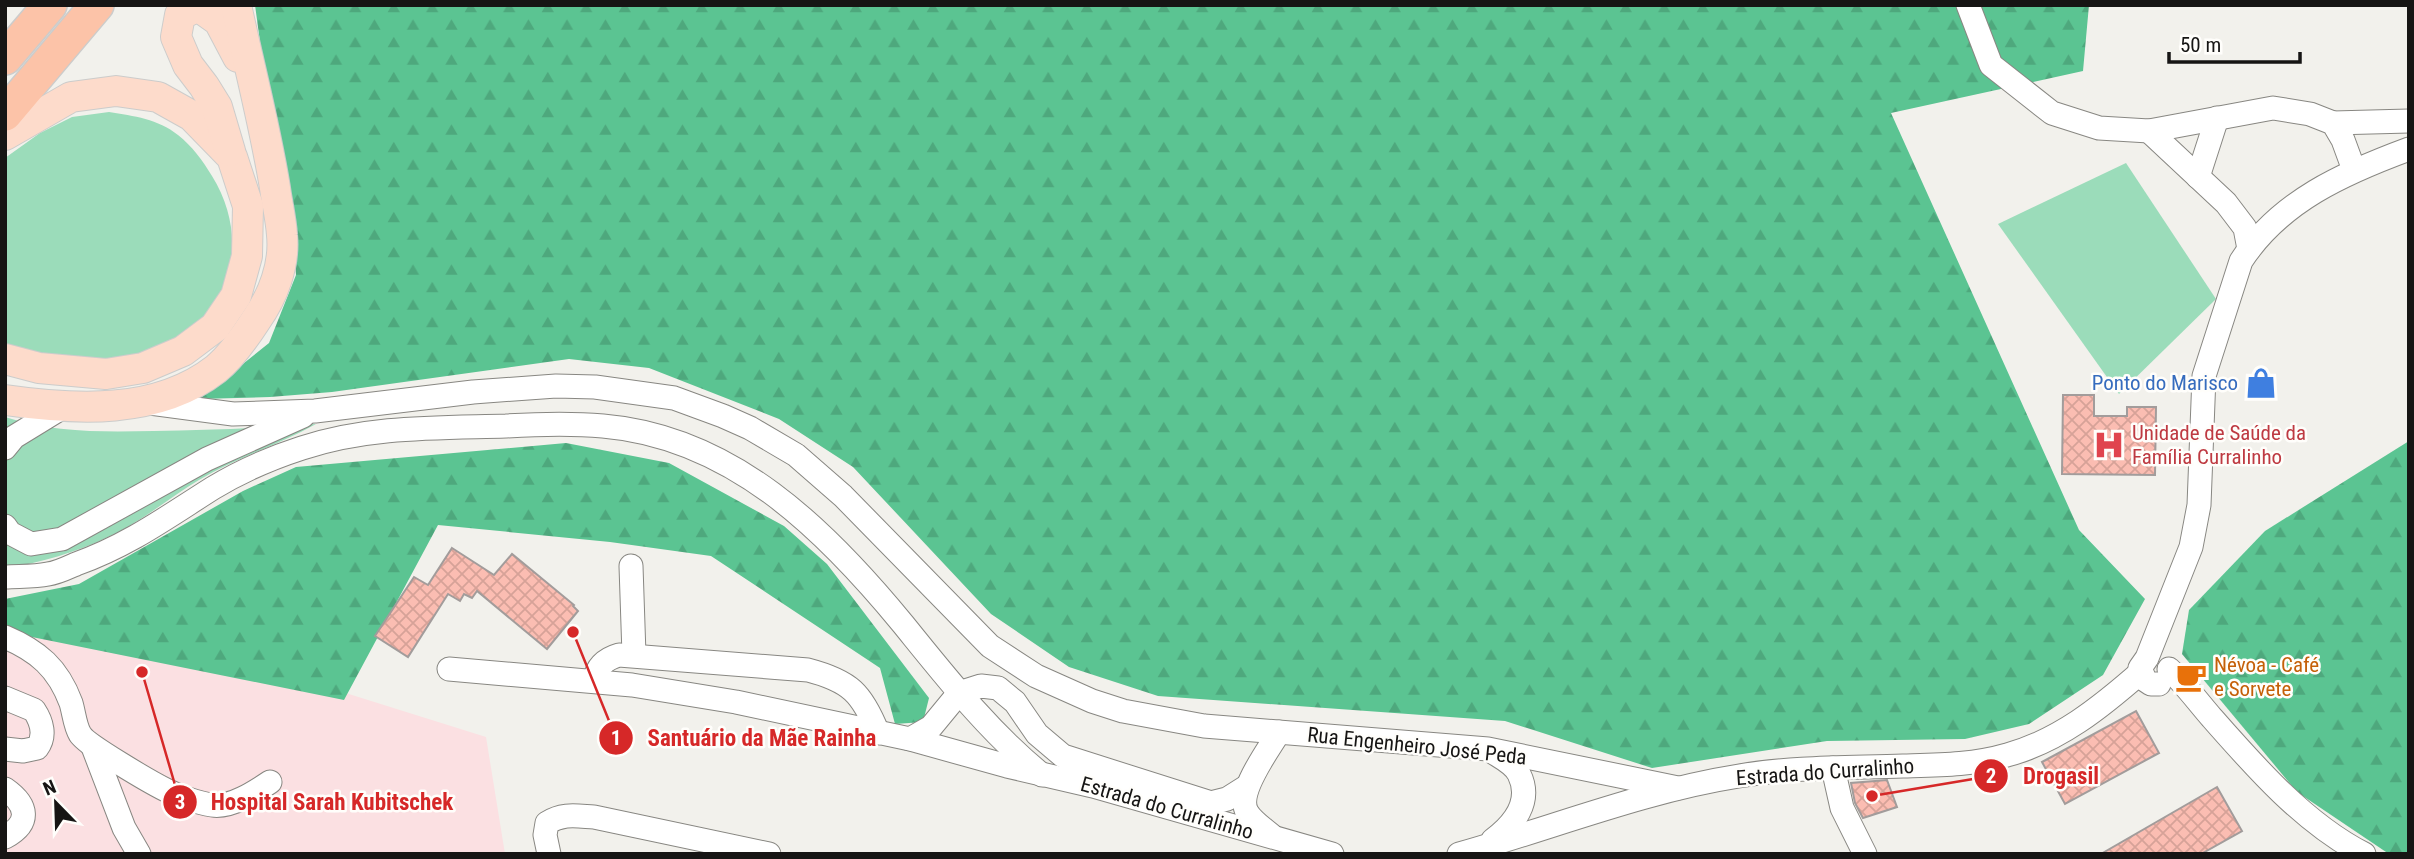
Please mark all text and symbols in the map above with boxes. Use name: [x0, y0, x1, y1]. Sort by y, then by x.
scale bar: [2169, 21, 2300, 65]
text: 50 m: [2180, 33, 2221, 57]
shop icon: Ponto do Marisco: [2244, 366, 2278, 400]
place label: Ponto do Marisco: [2092, 371, 2238, 395]
place label: Unidade de Saúde da Família Curralinho: [2132, 421, 2306, 469]
hospital icon: Unidade de Saúde da Família Curralinho: [2092, 428, 2126, 462]
place label: Névoa - Café e Sorvete: [2214, 653, 2319, 701]
cafe icon: Névoa - Café e Sorvete: [2174, 660, 2208, 694]
callout: Santuário da Mãe Rainha: [599, 716, 891, 760]
street label: Rua Engenheiro José Peda: [1306, 723, 1528, 769]
text: Santuário da Mãe Rainha: [648, 725, 877, 752]
text: 1: [611, 726, 621, 750]
street label: Estrada do Curralinho: [1735, 754, 1915, 790]
callout: Drogasil: [1974, 754, 2113, 798]
text: Drogasil: [2023, 763, 2099, 790]
text: 2: [1986, 764, 1996, 788]
north arrow: [21, 768, 91, 838]
street label: Estrada do Curralinho: [1078, 772, 1256, 844]
text: N: [40, 775, 59, 801]
callout: Hospital Sarah Kubitschek: [162, 780, 468, 824]
text: Hospital Sarah Kubitschek: [211, 789, 454, 816]
text: 3: [175, 790, 185, 814]

